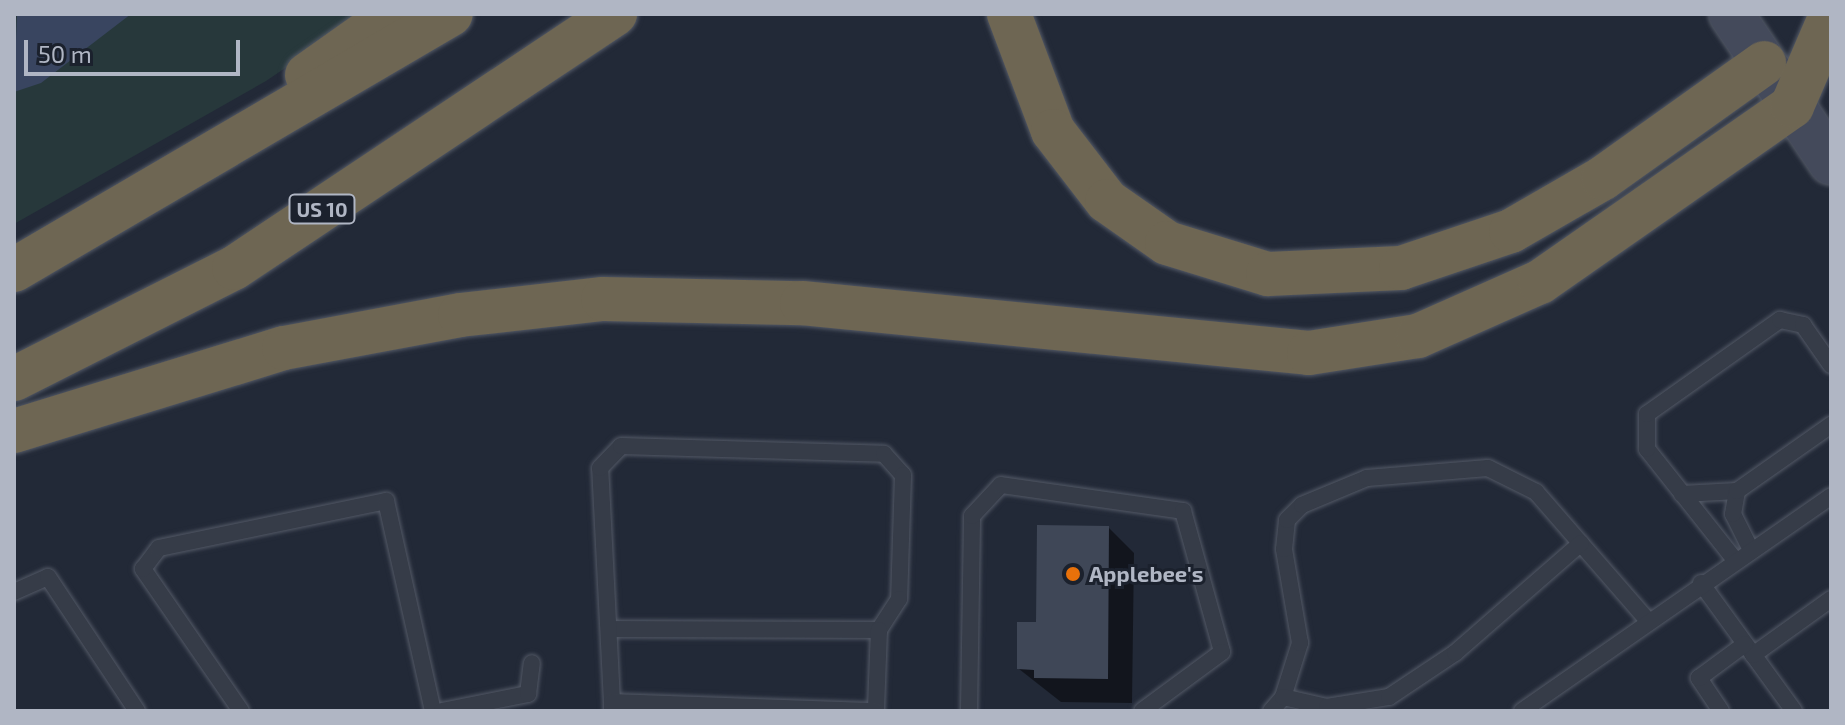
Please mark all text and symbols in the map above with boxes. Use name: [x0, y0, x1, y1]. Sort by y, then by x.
scale bar: [28, 24, 244, 74]
text: 50 m: [38, 39, 92, 68]
road number: US 10: [288, 193, 356, 225]
place label: Applebee's: [1089, 561, 1203, 587]
marker: Applebee's: [1064, 565, 1082, 583]

